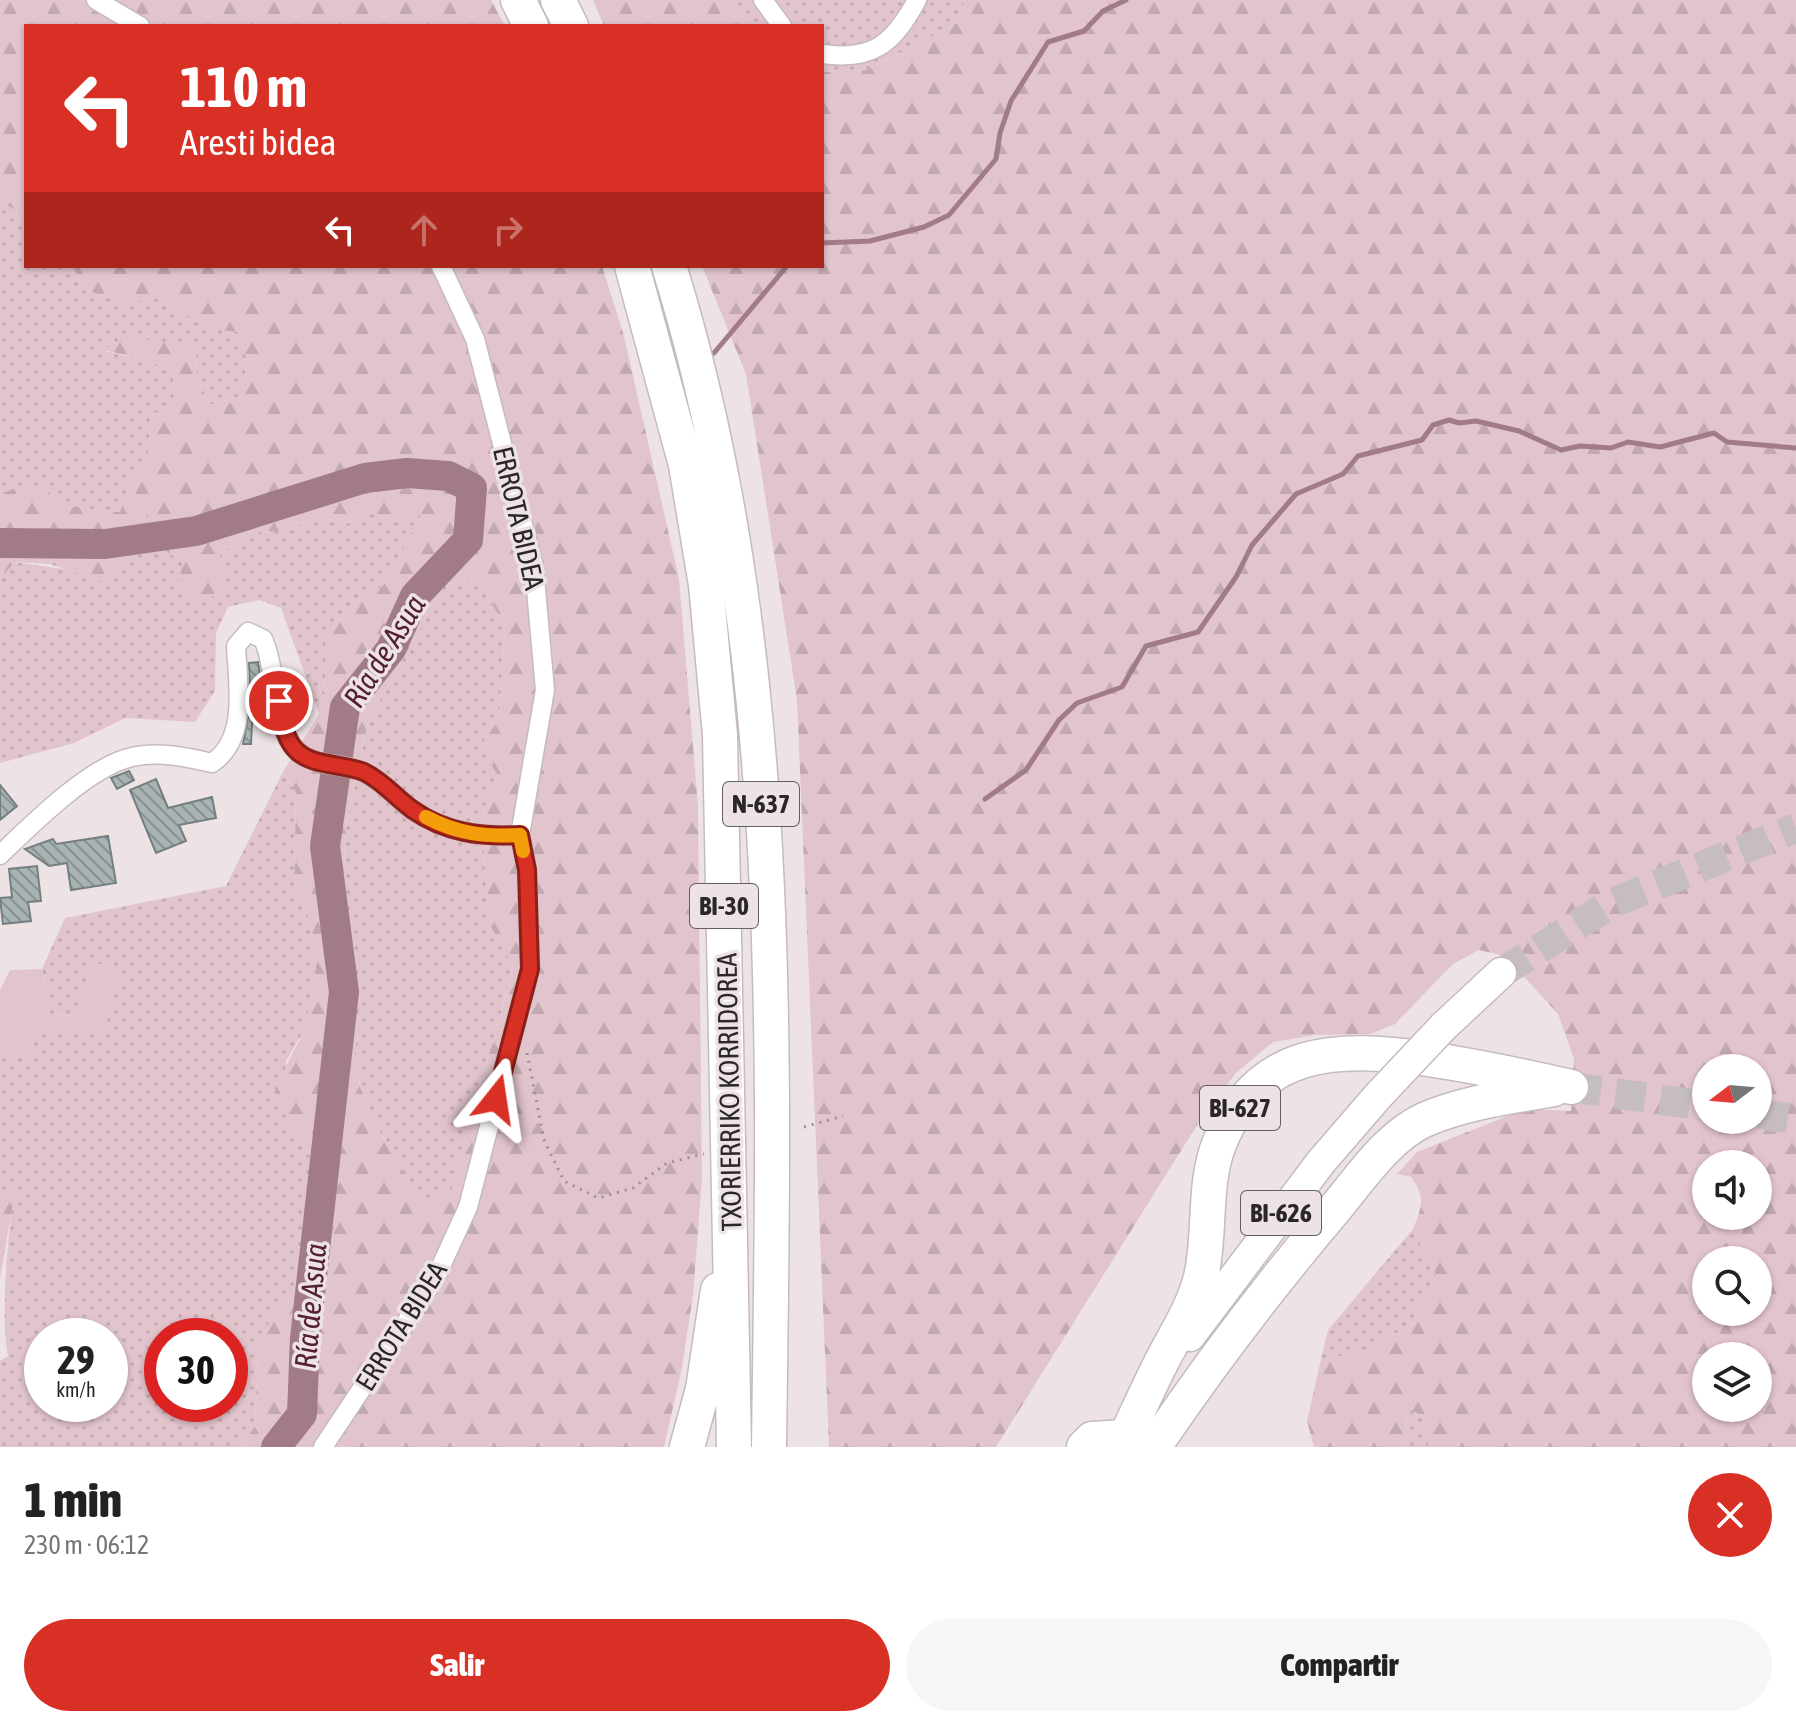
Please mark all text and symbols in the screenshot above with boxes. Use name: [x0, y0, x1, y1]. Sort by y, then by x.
text: 110 m: [180, 55, 307, 119]
icon: left: [48, 56, 152, 160]
text: Aresti bidea: [180, 121, 336, 163]
icon: left: [318, 208, 362, 252]
icon: ahead: [402, 208, 446, 252]
icon: right: [486, 208, 530, 252]
street label: ERROTA BIDEA: [487, 443, 551, 593]
water label: Ría de Asua: [336, 589, 432, 713]
pin: [245, 667, 313, 735]
icon: arrive: [257, 679, 301, 723]
road number: N-637: [723, 782, 799, 826]
road number: BI-30: [690, 884, 758, 928]
street label: TXORIERRIKO KORRIDOREA: [711, 952, 747, 1231]
north arrow: [1692, 1054, 1772, 1134]
map controls: [1692, 1054, 1772, 1422]
position arrow: [454, 1057, 538, 1141]
road number: BI-627: [1200, 1086, 1280, 1130]
button: sound: [1692, 1150, 1772, 1230]
road number: BI-626: [1241, 1191, 1321, 1235]
water label: Ría de Asua: [288, 1242, 332, 1370]
button: search: [1692, 1246, 1772, 1326]
street label: ERROTA BIDEA: [349, 1255, 453, 1396]
speed limit sign: 30: [144, 1318, 248, 1422]
text: 29: [57, 1337, 95, 1382]
button: layers: [1692, 1342, 1772, 1422]
text: km/h: [56, 1378, 96, 1401]
text: 1 min: [24, 1472, 122, 1527]
button: close: [1688, 1473, 1772, 1557]
text: 230 m · 06:12: [24, 1530, 149, 1560]
button: Salir: [24, 1619, 890, 1711]
button: Compartir: [906, 1619, 1772, 1711]

